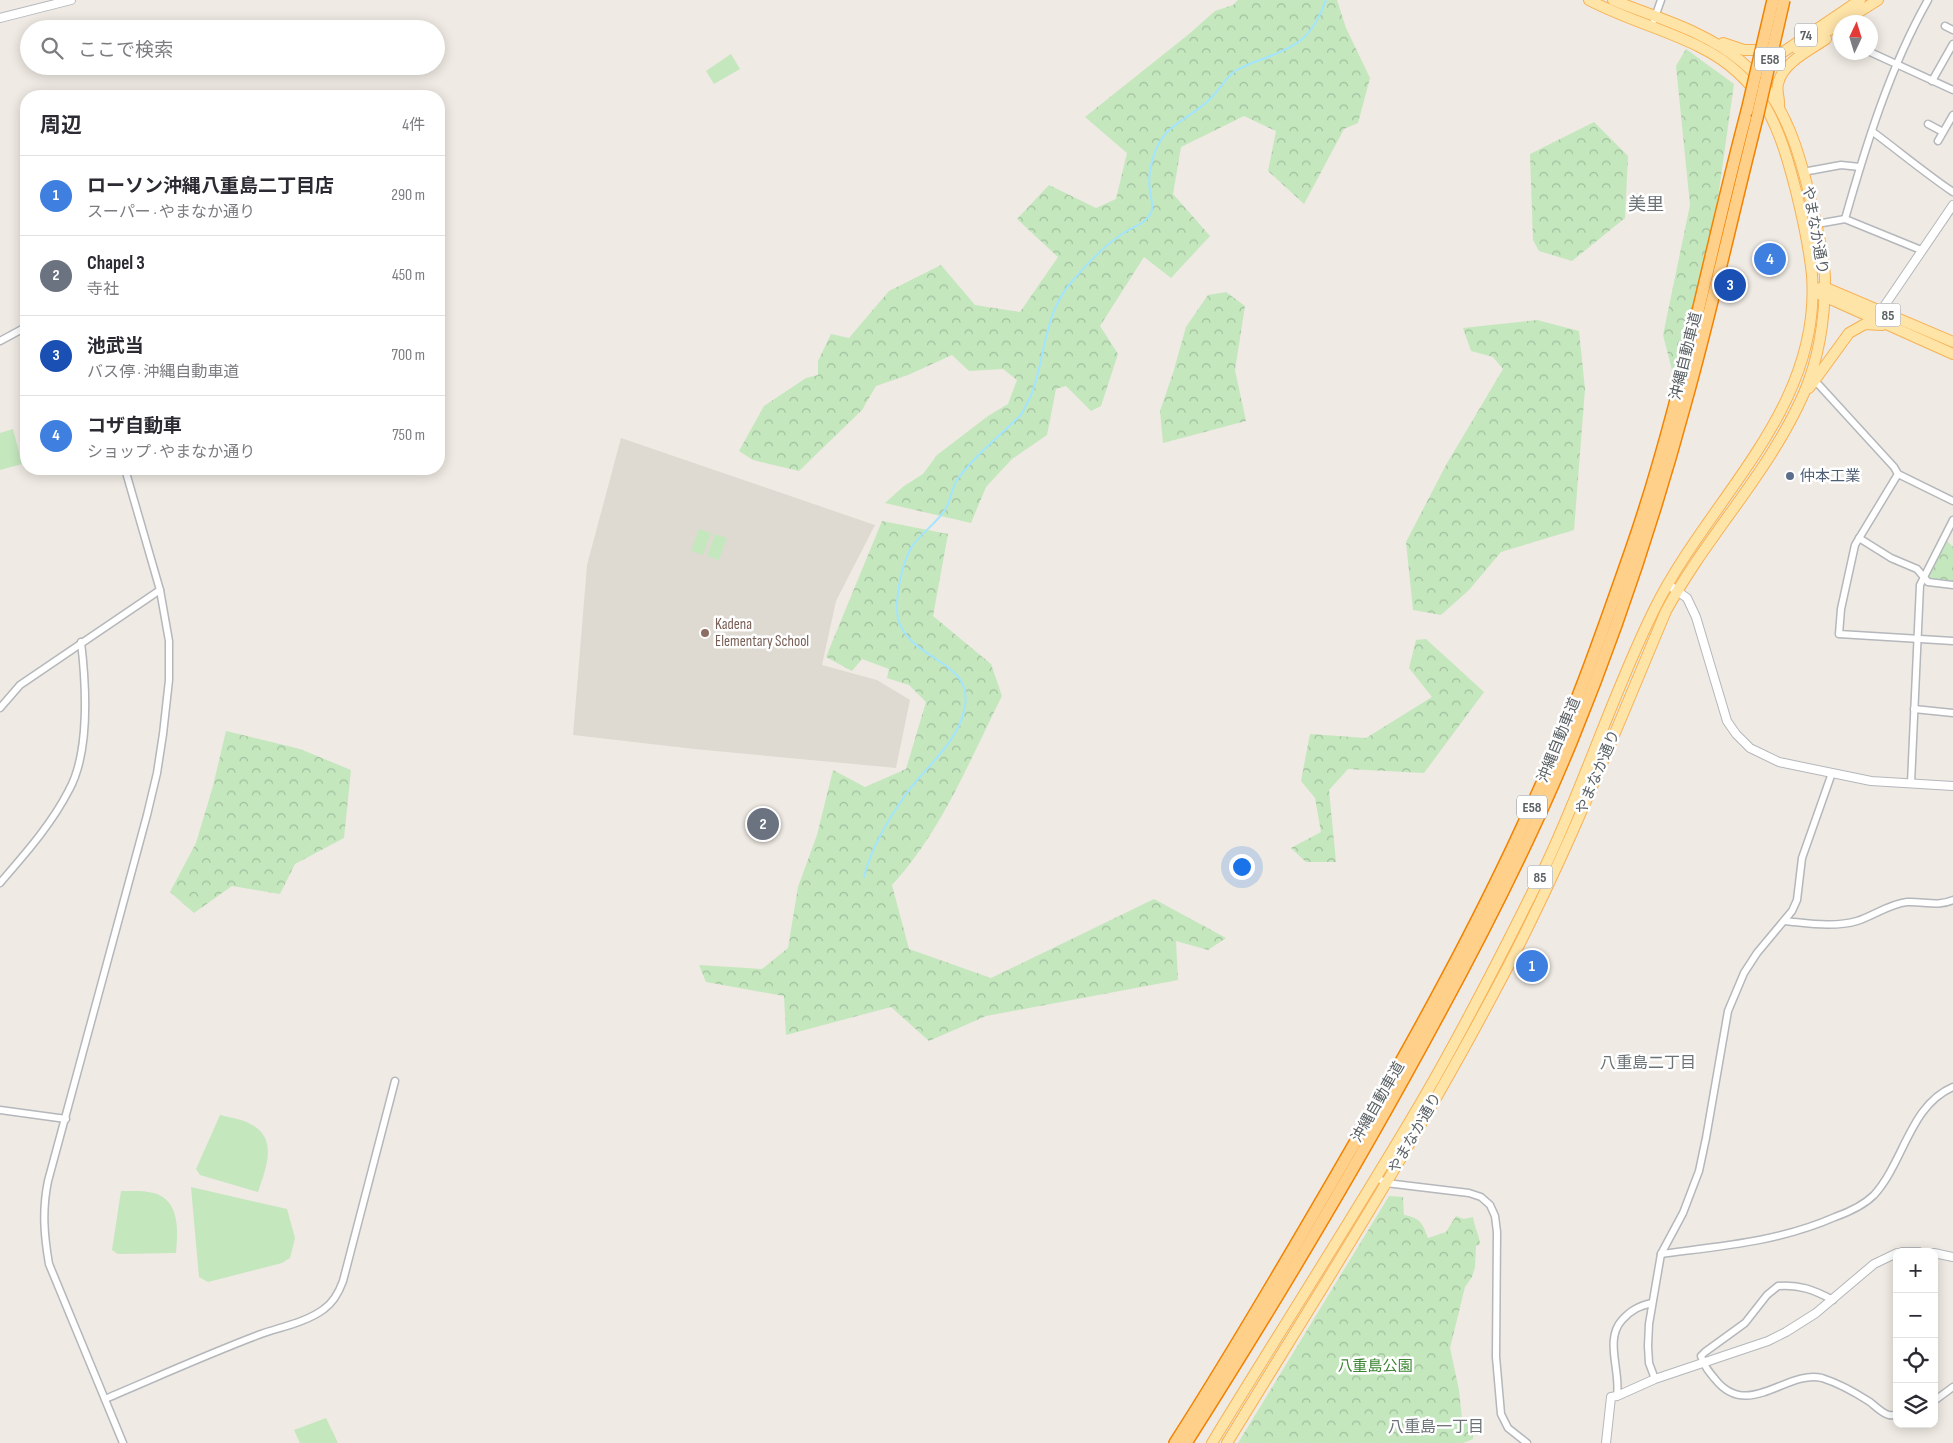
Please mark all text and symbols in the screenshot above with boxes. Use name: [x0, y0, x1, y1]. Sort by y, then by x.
north arrow: [1833, 15, 1878, 60]
search box: [20, 20, 445, 75]
road number: 74: [1795, 24, 1817, 46]
icon: search: [38, 34, 66, 62]
text: ここで検索: [78, 39, 173, 62]
road number: E58: [1755, 48, 1785, 70]
text: 周辺: [40, 113, 82, 138]
text: 4件: [402, 116, 425, 135]
text: ローソン沖縄八重島二丁目店: [87, 175, 334, 198]
street label: やまなか通り: [1798, 184, 1832, 276]
text: 1: [53, 186, 59, 205]
text: 290 m: [391, 186, 425, 205]
district label: 美里: [1628, 194, 1664, 215]
text: スーパー · やまなか通り: [87, 203, 255, 222]
pin: 4: [1754, 240, 1786, 278]
text: Chapel 3: [87, 252, 145, 275]
text: 2: [52, 266, 60, 285]
text: 450 m: [392, 266, 425, 285]
pin: 3: [1714, 266, 1746, 304]
text: 寺社: [87, 280, 119, 299]
road number: 85: [1876, 304, 1900, 326]
street label: 沖縄自動車道: [1666, 310, 1706, 402]
text: 池武当: [87, 335, 144, 358]
text: 3: [52, 346, 60, 365]
text: 700 m: [392, 346, 425, 365]
text: バス停 · 沖縄自動車道: [87, 363, 239, 382]
text: コザ自動車: [87, 415, 182, 438]
text: 4: [52, 426, 60, 445]
text: 750 m: [392, 426, 425, 445]
text: ショップ · やまなか通り: [87, 443, 255, 462]
place label: 仲本工業: [1800, 467, 1860, 486]
marker: 仲本工業: [1784, 470, 1796, 482]
place label: Kadena Elementary School: [715, 615, 809, 651]
marker: Kadena Elementary School: [699, 627, 711, 639]
street label: 沖縄自動車道: [1533, 695, 1585, 785]
street label: やまなか通り: [1572, 727, 1624, 817]
road number: E58: [1517, 796, 1547, 819]
pin: 2: [747, 805, 779, 843]
your location: [1229, 854, 1255, 880]
road number: 85: [1528, 866, 1552, 889]
pin: 1: [1516, 947, 1548, 985]
district label: 八重島二丁目: [1600, 1054, 1696, 1073]
street label: 沖縄自動車道: [1347, 1058, 1409, 1146]
street label: やまなか通り: [1384, 1089, 1446, 1177]
map controls: [1893, 1248, 1938, 1428]
button: +: [1893, 1248, 1938, 1293]
button: −: [1893, 1293, 1938, 1338]
button: locate: [1893, 1338, 1938, 1383]
park label: 八重島公園: [1337, 1357, 1413, 1376]
button: layers: [1893, 1383, 1938, 1428]
district label: 八重島一丁目: [1388, 1418, 1484, 1437]

